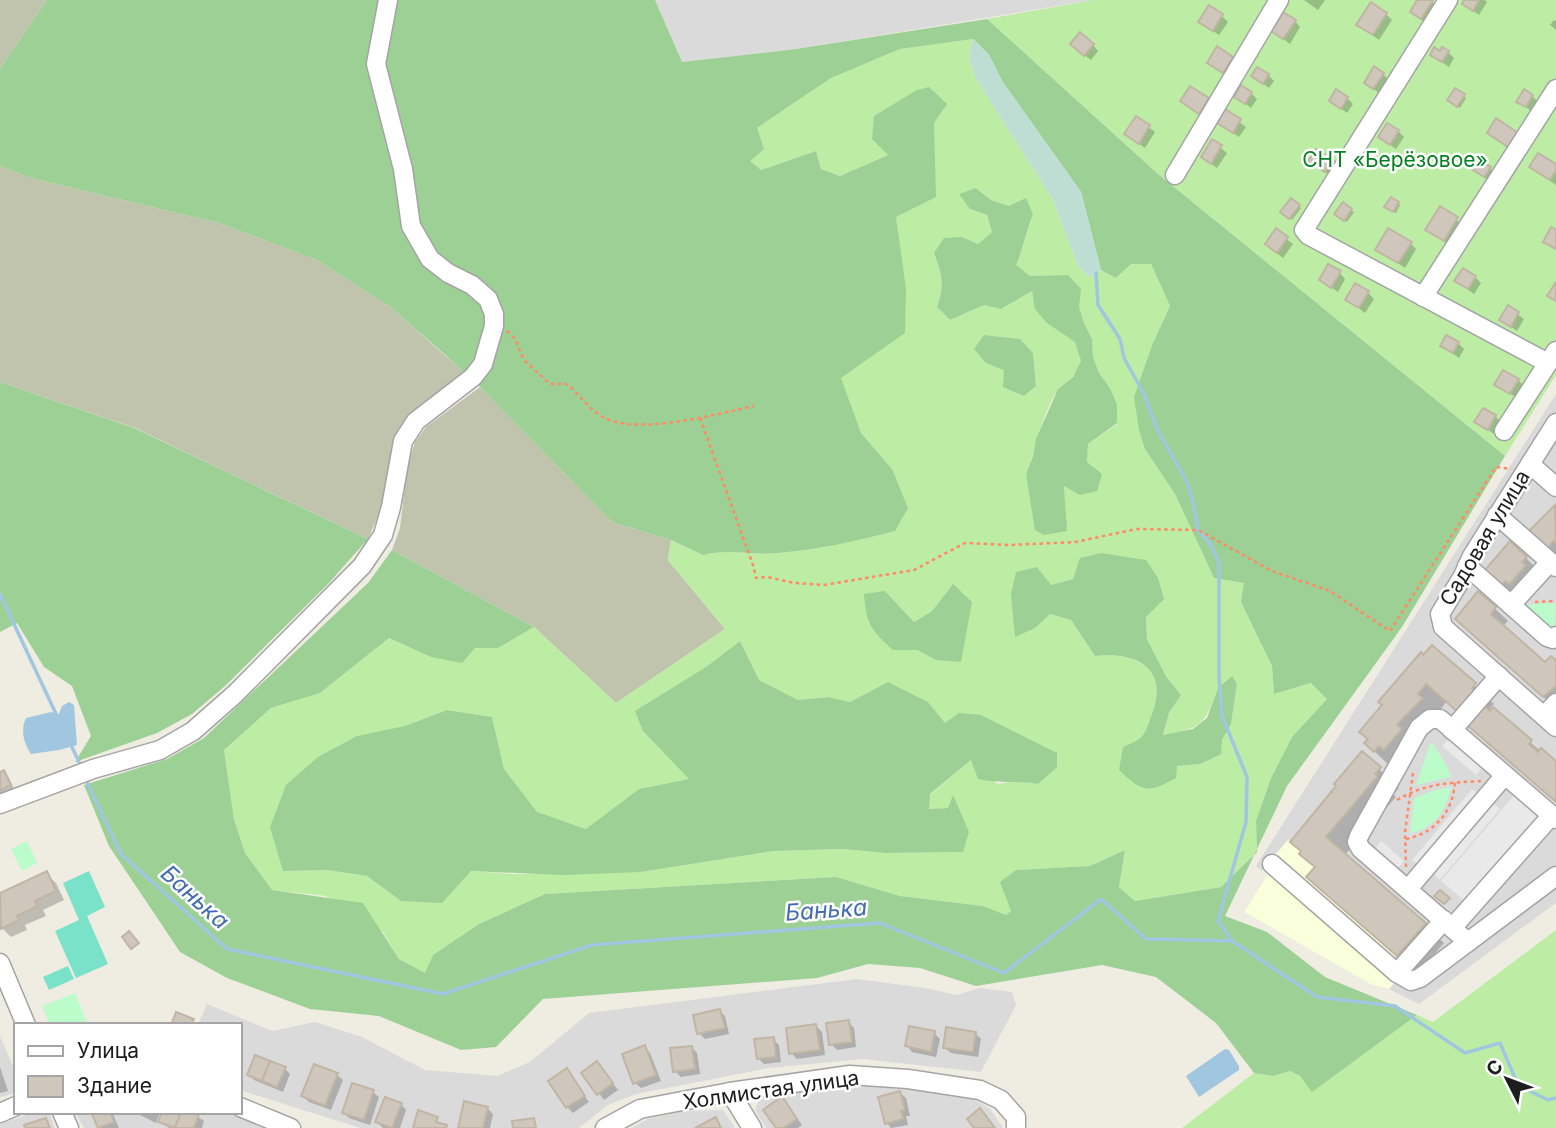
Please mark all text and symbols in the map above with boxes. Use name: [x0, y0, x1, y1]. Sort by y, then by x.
park label: СНТ «Берёзовое»: [1302, 147, 1488, 172]
street label: Садовая улица: [1434, 465, 1535, 610]
water label: Банька: [155, 859, 235, 935]
water label: Банька: [784, 893, 868, 927]
legend: [14, 1023, 242, 1114]
text: Улица: [77, 1038, 139, 1063]
north arrow: [1472, 1044, 1542, 1114]
text: С: [1481, 1055, 1508, 1081]
street label: Холмистая улица: [681, 1065, 861, 1114]
text: Здание: [77, 1073, 152, 1098]

